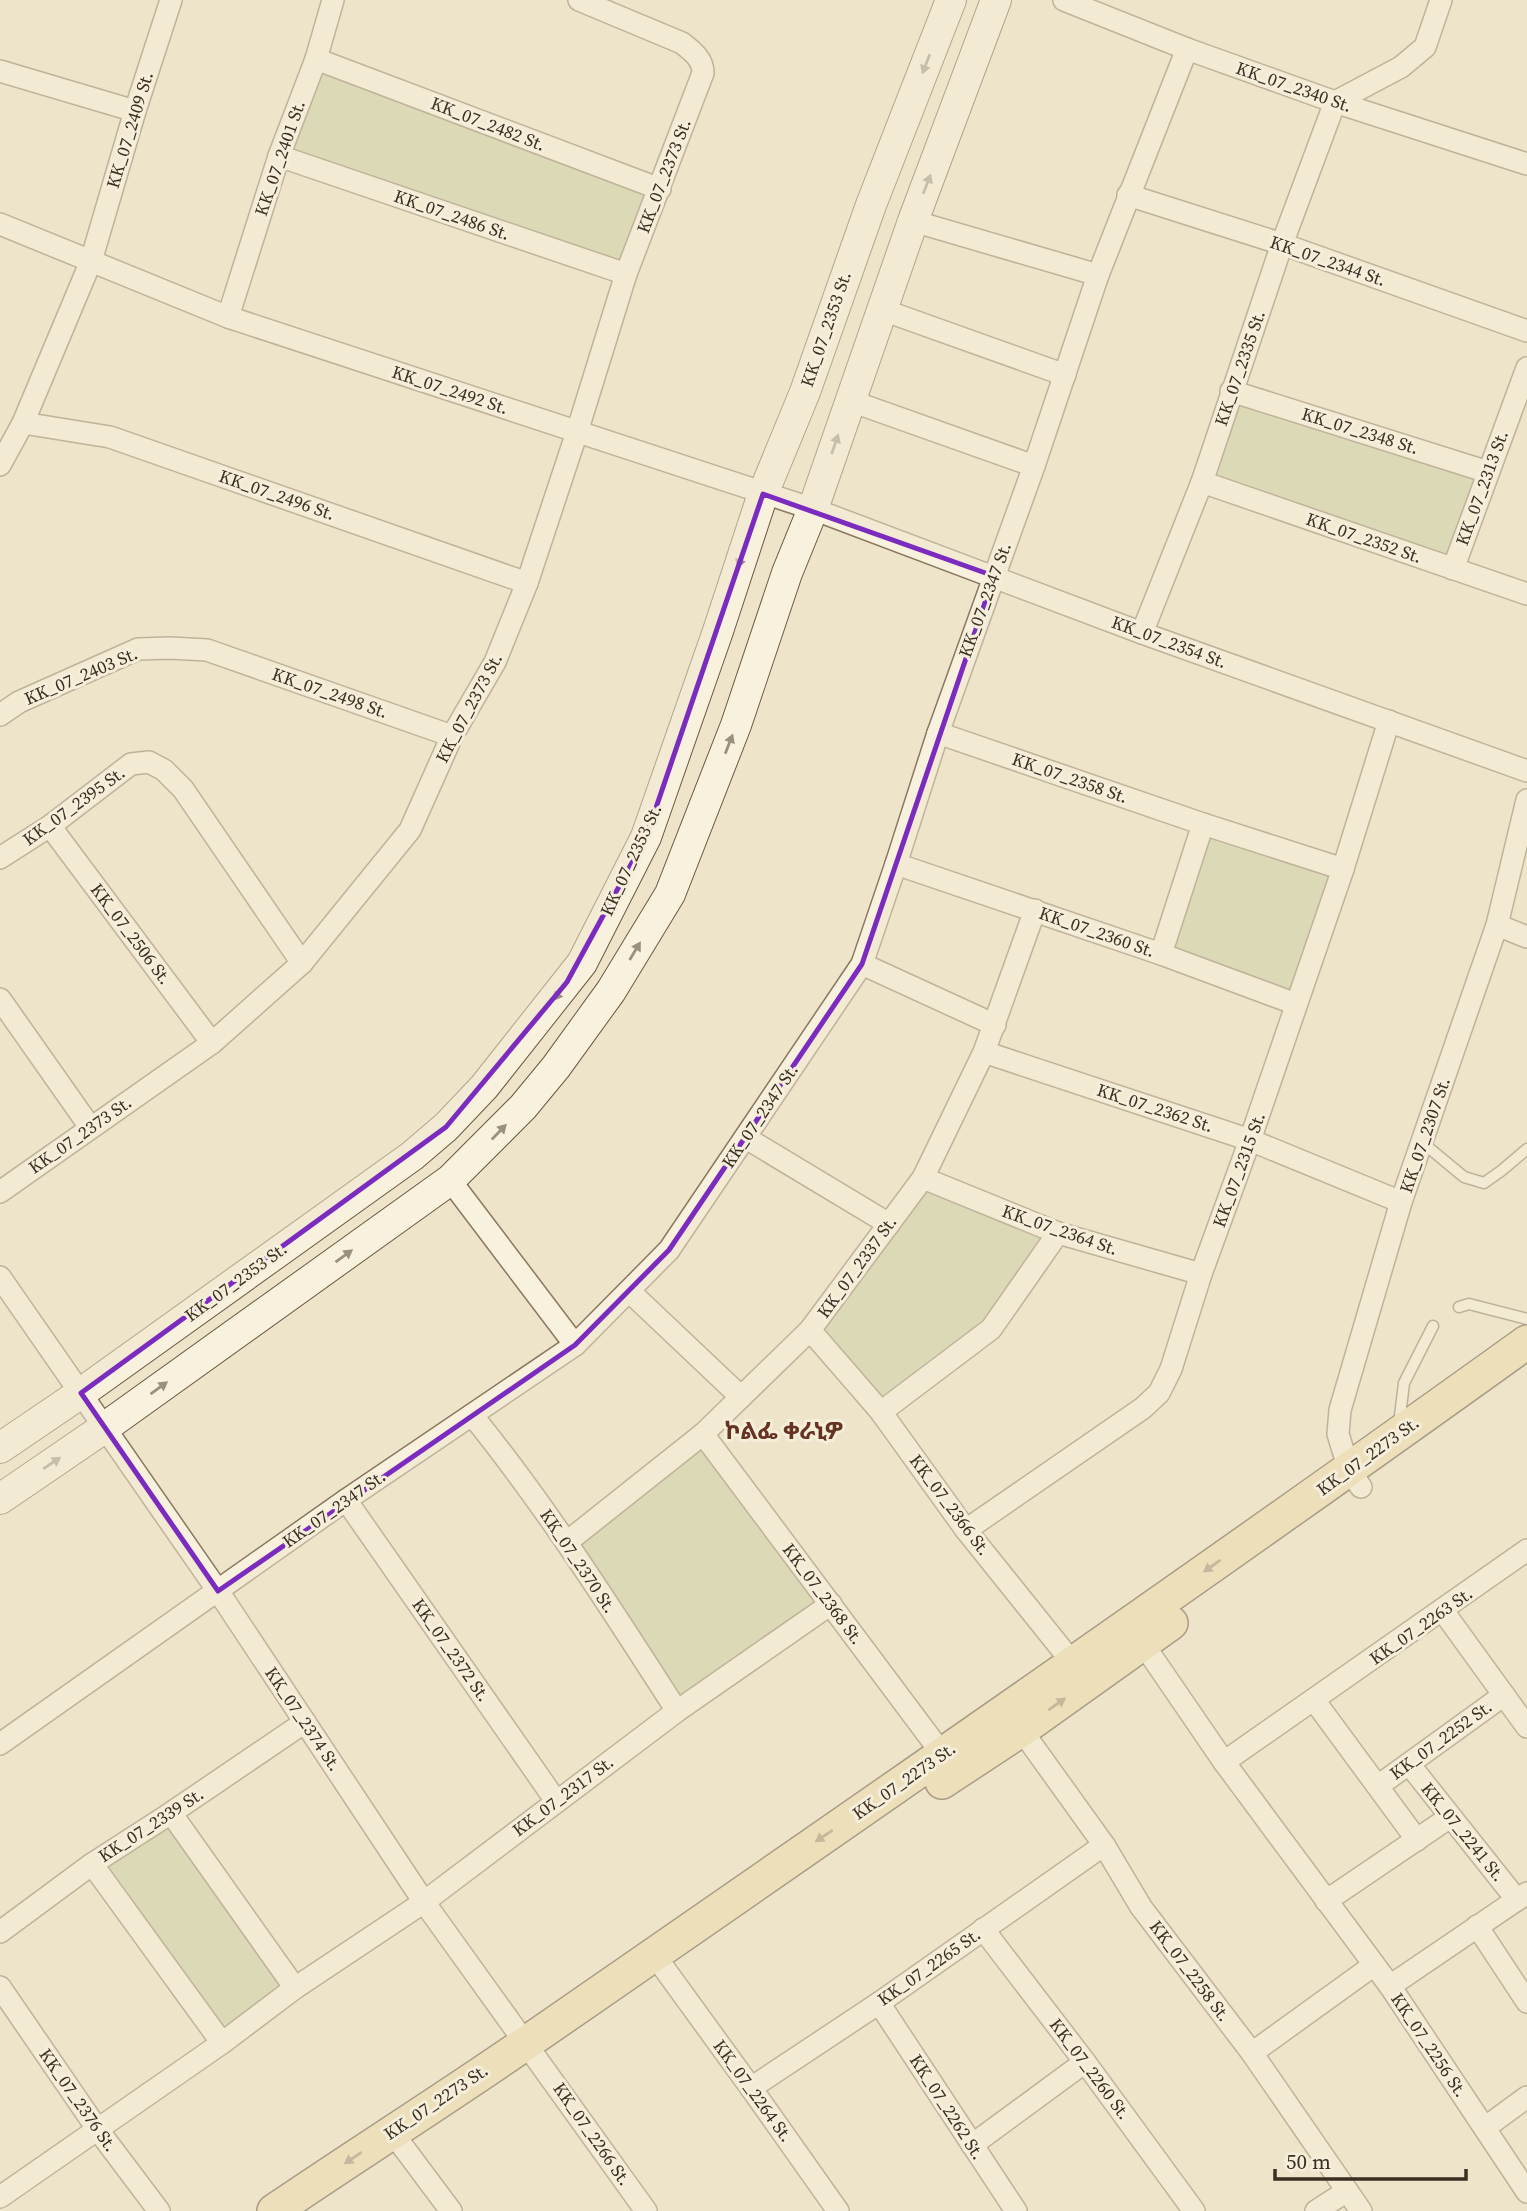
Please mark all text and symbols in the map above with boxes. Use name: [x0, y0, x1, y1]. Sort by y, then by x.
one-way arrow: [920, 53, 931, 74]
street label: KK_07_2340 St.: [1233, 55, 1355, 118]
street label: KK_07_2409 St.: [100, 68, 159, 191]
street label: KK_07_2482 St.: [427, 90, 549, 157]
street label: KK_07_2401 St.: [248, 97, 311, 219]
street label: KK_07_2373 St.: [630, 115, 697, 237]
one-way arrow: [922, 173, 933, 194]
street label: KK_07_2486 St.: [391, 183, 513, 246]
street label: KK_07_2344 St.: [1267, 229, 1389, 292]
street label: KK_07_2353 St.: [794, 268, 857, 390]
street label: KK_07_2335 St.: [1208, 307, 1271, 429]
street label: KK_07_2492 St.: [389, 359, 512, 420]
street label: KK_07_2348 St.: [1299, 401, 1422, 460]
street label: KK_07_2313 St.: [1449, 427, 1514, 549]
one-way arrow: [830, 434, 841, 455]
street label: KK_07_2496 St.: [216, 463, 338, 526]
street label: KK_07_2352 St.: [1303, 506, 1425, 569]
street label: KK_07_2347 St.: [952, 539, 1017, 661]
one-way arrow: [735, 548, 746, 569]
street label: KK_07_2354 St.: [1108, 609, 1230, 674]
street label: KK_07_2403 St.: [20, 640, 141, 711]
street label: KK_07_2373 St.: [429, 649, 508, 767]
street label: KK_07_2498 St.: [269, 661, 391, 724]
one-way arrow: [723, 733, 734, 754]
street label: KK_07_2358 St.: [1009, 746, 1131, 809]
street label: KK_07_2395 St.: [17, 760, 130, 851]
street label: KK_07_2353 St.: [594, 800, 667, 920]
street label: KK_07_2506 St.: [85, 878, 178, 990]
street label: KK_07_2360 St.: [1036, 900, 1158, 963]
one-way arrow: [629, 941, 642, 960]
one-way arrow: [553, 983, 567, 1001]
street label: KK_07_2347 St.: [715, 1059, 804, 1173]
street label: KK_07_2307 St.: [1393, 1074, 1456, 1196]
street label: KK_07_2362 St.: [1094, 1077, 1217, 1138]
street label: KK_07_2373 St.: [23, 1090, 136, 1180]
street label: KK_07_2315 St.: [1206, 1109, 1271, 1231]
one-way arrow: [490, 1124, 506, 1141]
street label: KK_07_2364 St.: [999, 1198, 1121, 1261]
street label: KK_07_2337 St.: [811, 1210, 902, 1323]
street label: KK_07_2353 St.: [179, 1236, 292, 1327]
one-way arrow: [335, 1249, 353, 1263]
one-way arrow: [150, 1381, 168, 1395]
street label: KK_07_2273 St.: [1311, 1410, 1424, 1501]
district label: ኮልፌ ቀራኒዎ: [725, 1414, 843, 1447]
street label: KK_07_2366 St.: [904, 1449, 997, 1561]
one-way arrow: [43, 1456, 61, 1470]
street label: KK_07_2347 St.: [277, 1464, 390, 1554]
street label: KK_07_2370 St.: [534, 1504, 623, 1618]
street label: KK_07_2368 St.: [777, 1538, 870, 1650]
one-way arrow: [1203, 1559, 1221, 1573]
street label: KK_07_2263 St.: [1364, 1581, 1477, 1671]
street label: KK_07_2372 St.: [406, 1593, 496, 1706]
street label: KK_07_2374 St.: [259, 1662, 348, 1776]
street label: KK_07_2252 St.: [1384, 1694, 1497, 1785]
one-way arrow: [1048, 1697, 1066, 1711]
street label: KK_07_2273 St.: [847, 1736, 960, 1826]
street label: KK_07_2317 St.: [507, 1749, 619, 1842]
street label: KK_07_2241 St.: [1416, 1777, 1511, 1887]
street label: KK_07_2339 St.: [93, 1781, 208, 1868]
one-way arrow: [815, 1829, 833, 1843]
street label: KK_07_2258 St.: [1144, 1915, 1237, 2027]
street label: KK_07_2265 St.: [872, 1922, 985, 2012]
street label: KK_07_2256 St.: [1385, 1988, 1474, 2102]
street label: KK_07_2260 St.: [1044, 2013, 1137, 2125]
street label: KK_07_2264 St.: [708, 2034, 799, 2147]
street label: KK_07_2376 St.: [33, 2043, 123, 2156]
street label: KK_07_2262 St.: [904, 2049, 991, 2164]
street label: KK_07_2273 St.: [379, 2057, 493, 2146]
street label: KK_07_2266 St.: [547, 2077, 637, 2190]
scale bar: [1275, 2138, 1466, 2182]
text: 50 m: [1286, 2147, 1331, 2176]
one-way arrow: [343, 2151, 363, 2164]

